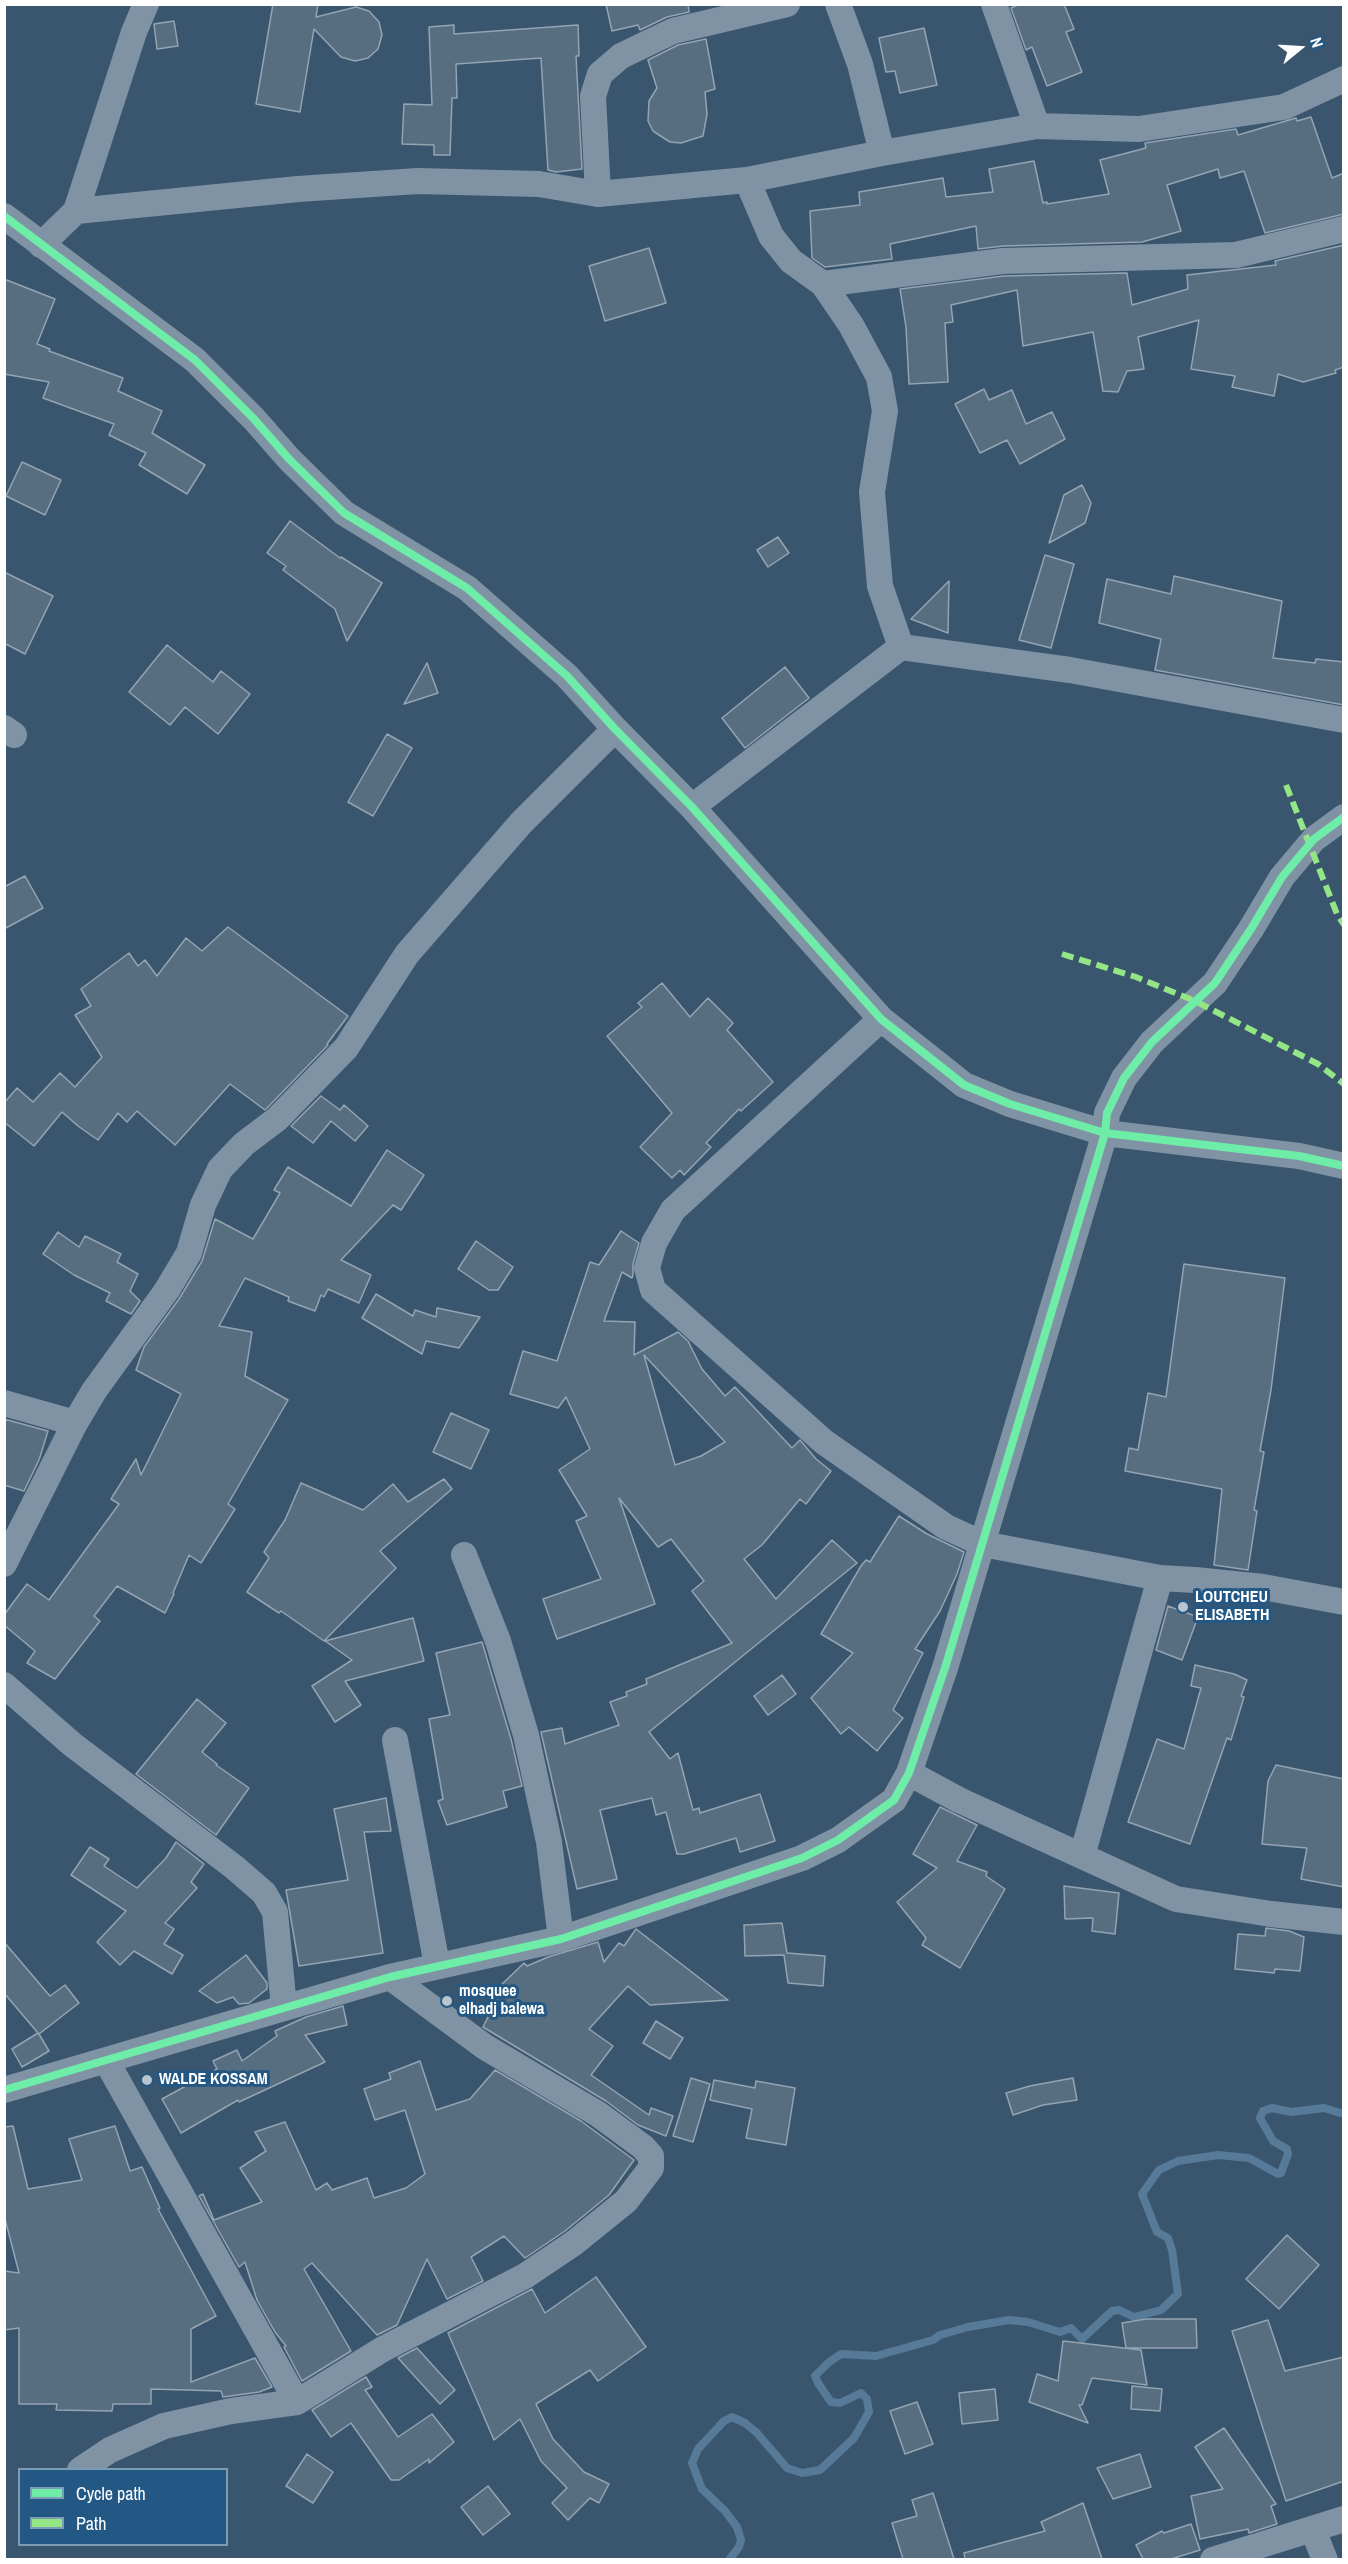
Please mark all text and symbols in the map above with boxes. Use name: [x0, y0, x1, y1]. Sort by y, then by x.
north arrow: [1270, 18, 1330, 78]
text: N: [1305, 35, 1329, 50]
place label: LOUTCHEU ELISABETH: [1195, 1588, 1269, 1626]
marker: LOUTCHEU ELISABETH: [1176, 1600, 1190, 1614]
place label: mosquee elhadj balewa: [459, 1982, 544, 2020]
marker: mosquee elhadj balewa: [440, 1994, 454, 2008]
place label: WALDE KOSSAM: [159, 2070, 268, 2090]
marker: WALDE KOSSAM: [140, 2073, 154, 2087]
legend: [18, 2468, 228, 2546]
text: Cycle path: [76, 2481, 146, 2506]
text: Path: [76, 2511, 106, 2536]

